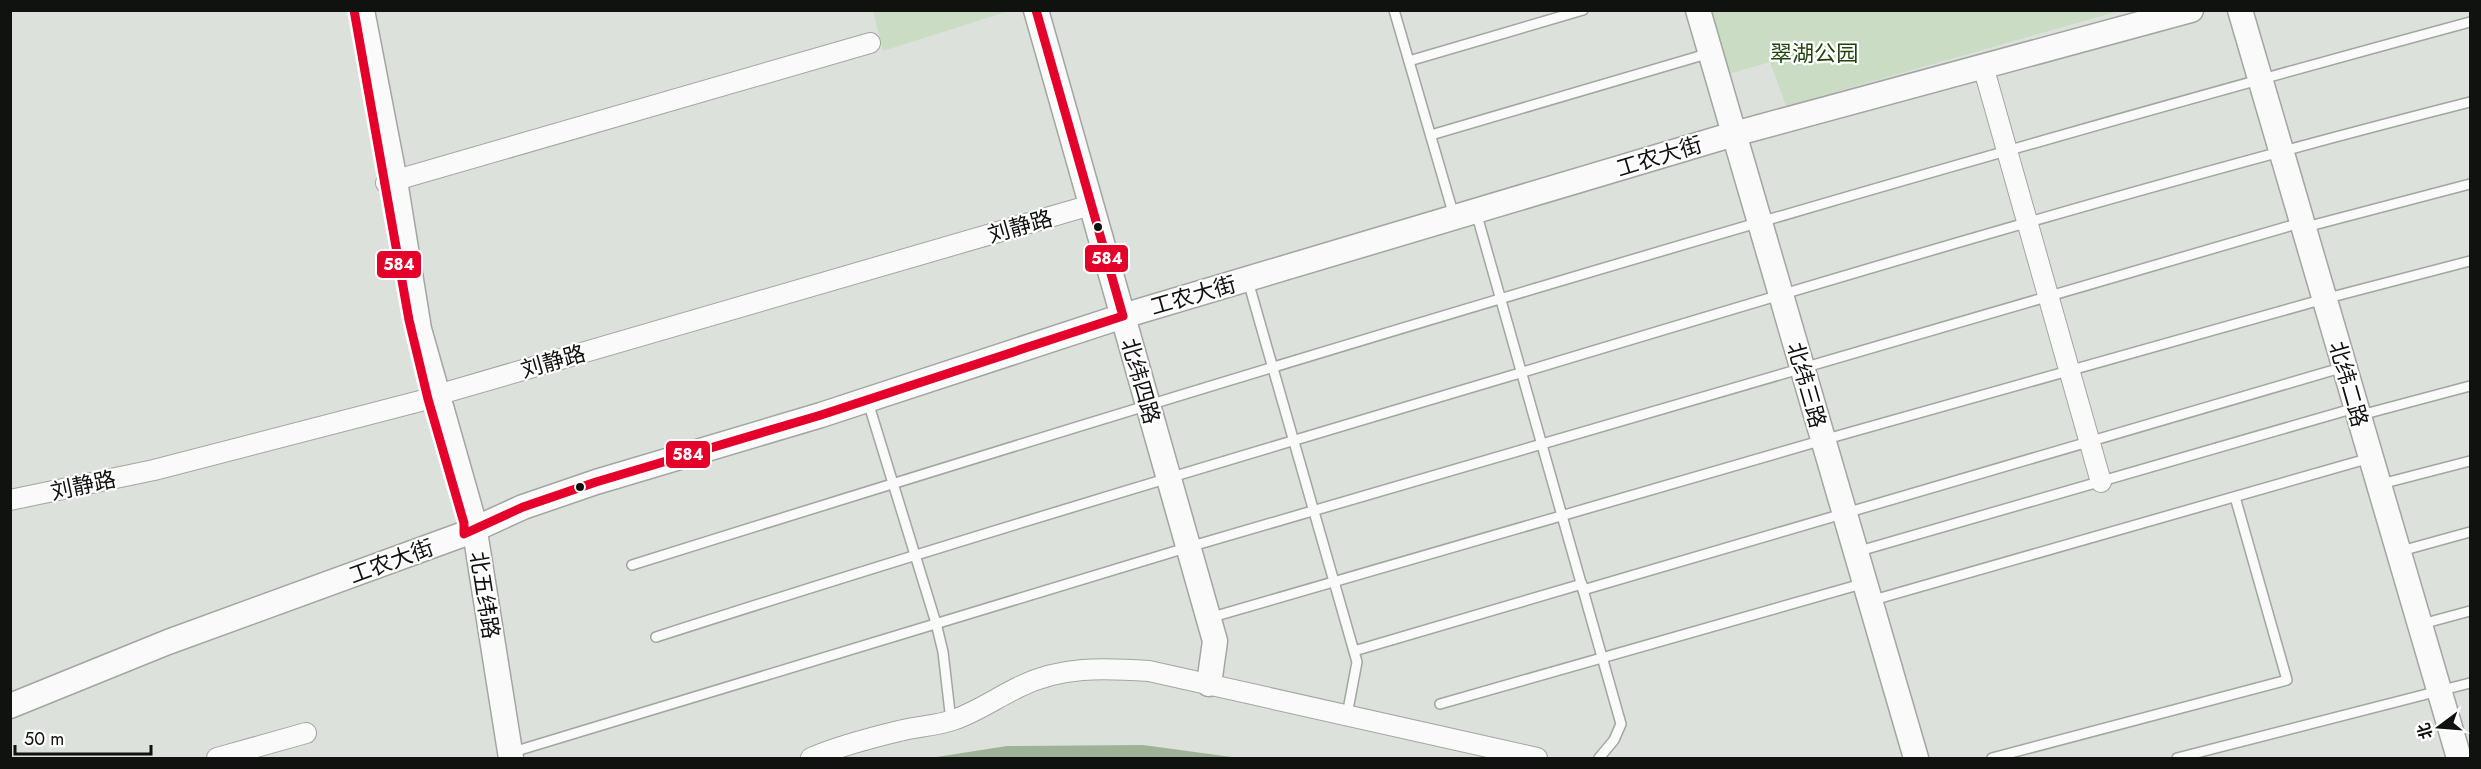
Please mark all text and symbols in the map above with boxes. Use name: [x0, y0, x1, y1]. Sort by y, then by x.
park label: 翠湖公园: [1770, 37, 1858, 69]
street label: 工农大街: [1612, 128, 1706, 184]
street label: 刘静路: [984, 202, 1056, 250]
unlabelled marker: [1092, 221, 1104, 233]
line badge: 584: [1084, 244, 1129, 273]
text: 584: [1091, 247, 1123, 270]
line badge: 584: [376, 250, 422, 279]
text: 584: [383, 253, 415, 276]
street label: 工农大街: [1146, 267, 1240, 323]
street label: 北纬四路: [1113, 334, 1169, 428]
street label: 刘静路: [517, 337, 589, 385]
street label: 北纬二路: [2321, 337, 2377, 431]
street label: 北纬三路: [1779, 338, 1835, 432]
line badge: 584: [665, 440, 711, 469]
text: 584: [672, 443, 704, 466]
street label: 刘静路: [47, 462, 119, 508]
unlabelled marker: [574, 481, 586, 493]
street label: 工农大街: [344, 531, 438, 591]
street label: 北五纬路: [462, 549, 508, 641]
north arrow: [2409, 697, 2469, 757]
scale bar: [15, 718, 152, 756]
text: 北: [2412, 720, 2438, 742]
text: 50 m: [24, 726, 64, 752]

